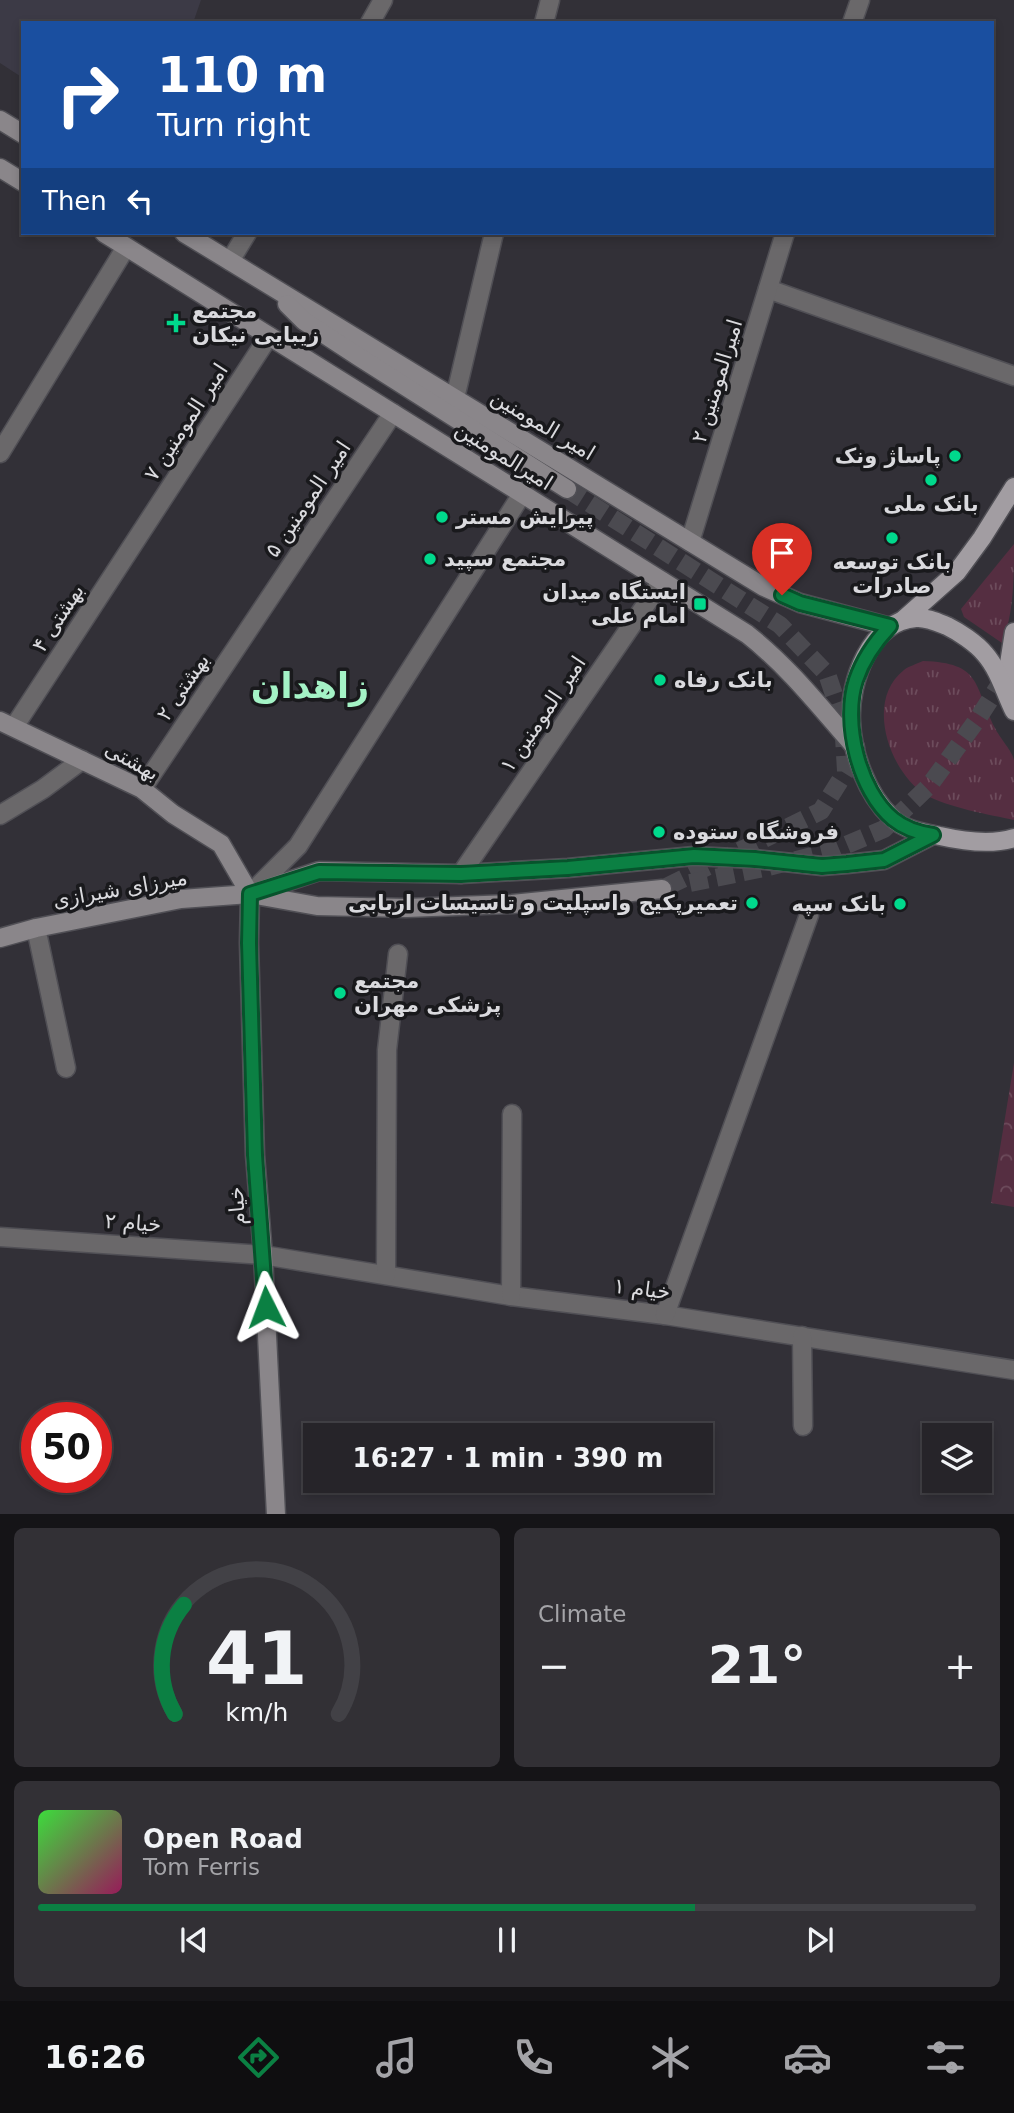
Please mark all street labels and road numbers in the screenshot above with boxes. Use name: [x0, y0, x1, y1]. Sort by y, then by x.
street label: امیرالمومنین ۲: [687, 316, 747, 446]
street label: امیر المومنین ۷: [139, 359, 233, 485]
street label: امیر المومنین: [487, 385, 599, 465]
street label: امیرالمومنین: [451, 417, 557, 495]
street label: امیر المومنین ۵: [260, 436, 356, 562]
street label: بهشتی ۴: [27, 580, 89, 656]
street label: بهشتی ۲: [152, 649, 214, 725]
street label: امیر المومنین ۱: [495, 651, 591, 777]
street label: بهشتی: [101, 736, 163, 786]
street label: میرزای شیرازی: [51, 865, 189, 913]
street label: خیام: [223, 1186, 251, 1226]
street label: خیام ۲: [104, 1209, 162, 1237]
street label: خیام ۱: [612, 1274, 672, 1304]

